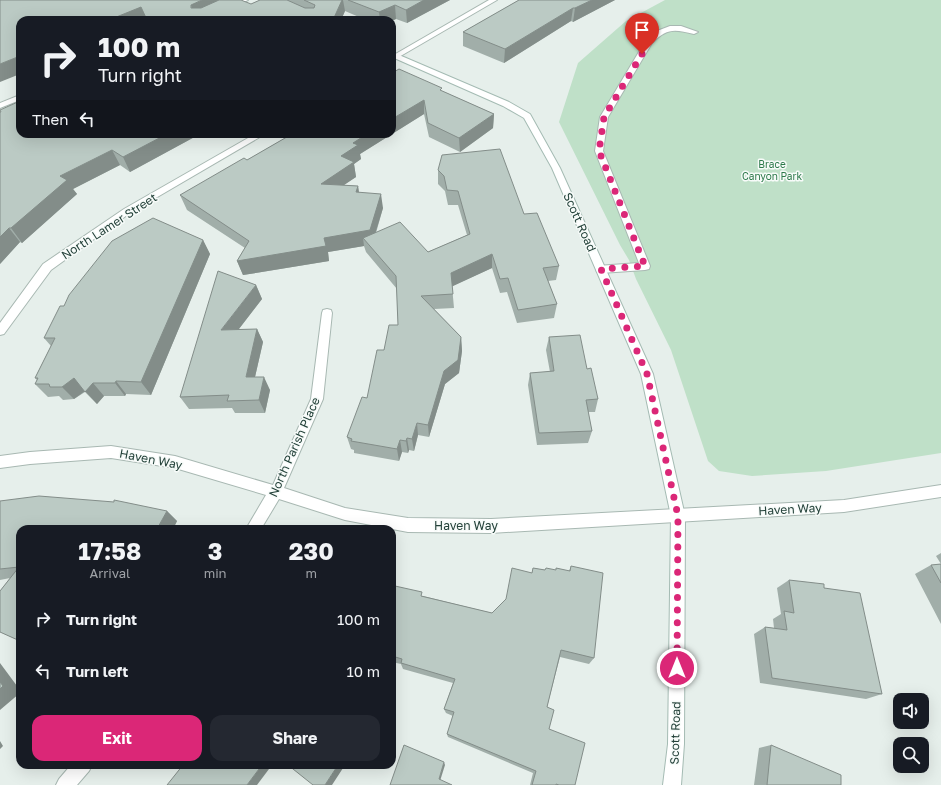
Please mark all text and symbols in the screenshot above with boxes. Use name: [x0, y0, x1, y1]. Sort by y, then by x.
pin: [625, 13, 659, 54]
icon: arrive: [631, 19, 653, 41]
text: 100 m: [98, 30, 180, 63]
icon: right: [32, 32, 84, 84]
text: Turn right: [98, 64, 182, 86]
icon: left: [76, 108, 98, 130]
text: Then: [32, 110, 68, 128]
park label: Brace Canyon Park: [742, 158, 802, 182]
street label: North Lamer Street: [58, 189, 160, 263]
street label: Scott Road: [560, 190, 600, 254]
street label: North Parish Place: [265, 395, 323, 499]
street label: Haven Way: [118, 446, 184, 473]
street label: Haven Way: [758, 500, 823, 518]
street label: Haven Way: [434, 518, 498, 533]
text: 17:58: [78, 536, 141, 565]
text: 3: [208, 536, 222, 565]
text: 230: [289, 536, 334, 565]
text: Arrival: [89, 565, 130, 581]
text: min: [204, 565, 227, 581]
text: m: [306, 565, 317, 581]
icon: right: [32, 608, 54, 630]
text: Turn right: [66, 610, 137, 628]
text: 100 m: [337, 610, 380, 628]
position arrow: [656, 647, 698, 689]
icon: left: [32, 660, 54, 682]
text: Turn left: [66, 662, 128, 680]
text: 10 m: [346, 662, 380, 680]
map controls: [893, 693, 929, 773]
button: sound: [893, 693, 929, 729]
street label: Scott Road: [666, 701, 684, 765]
button: Exit: [32, 715, 202, 761]
button: Share: [210, 715, 380, 761]
button: search: [893, 737, 929, 773]

